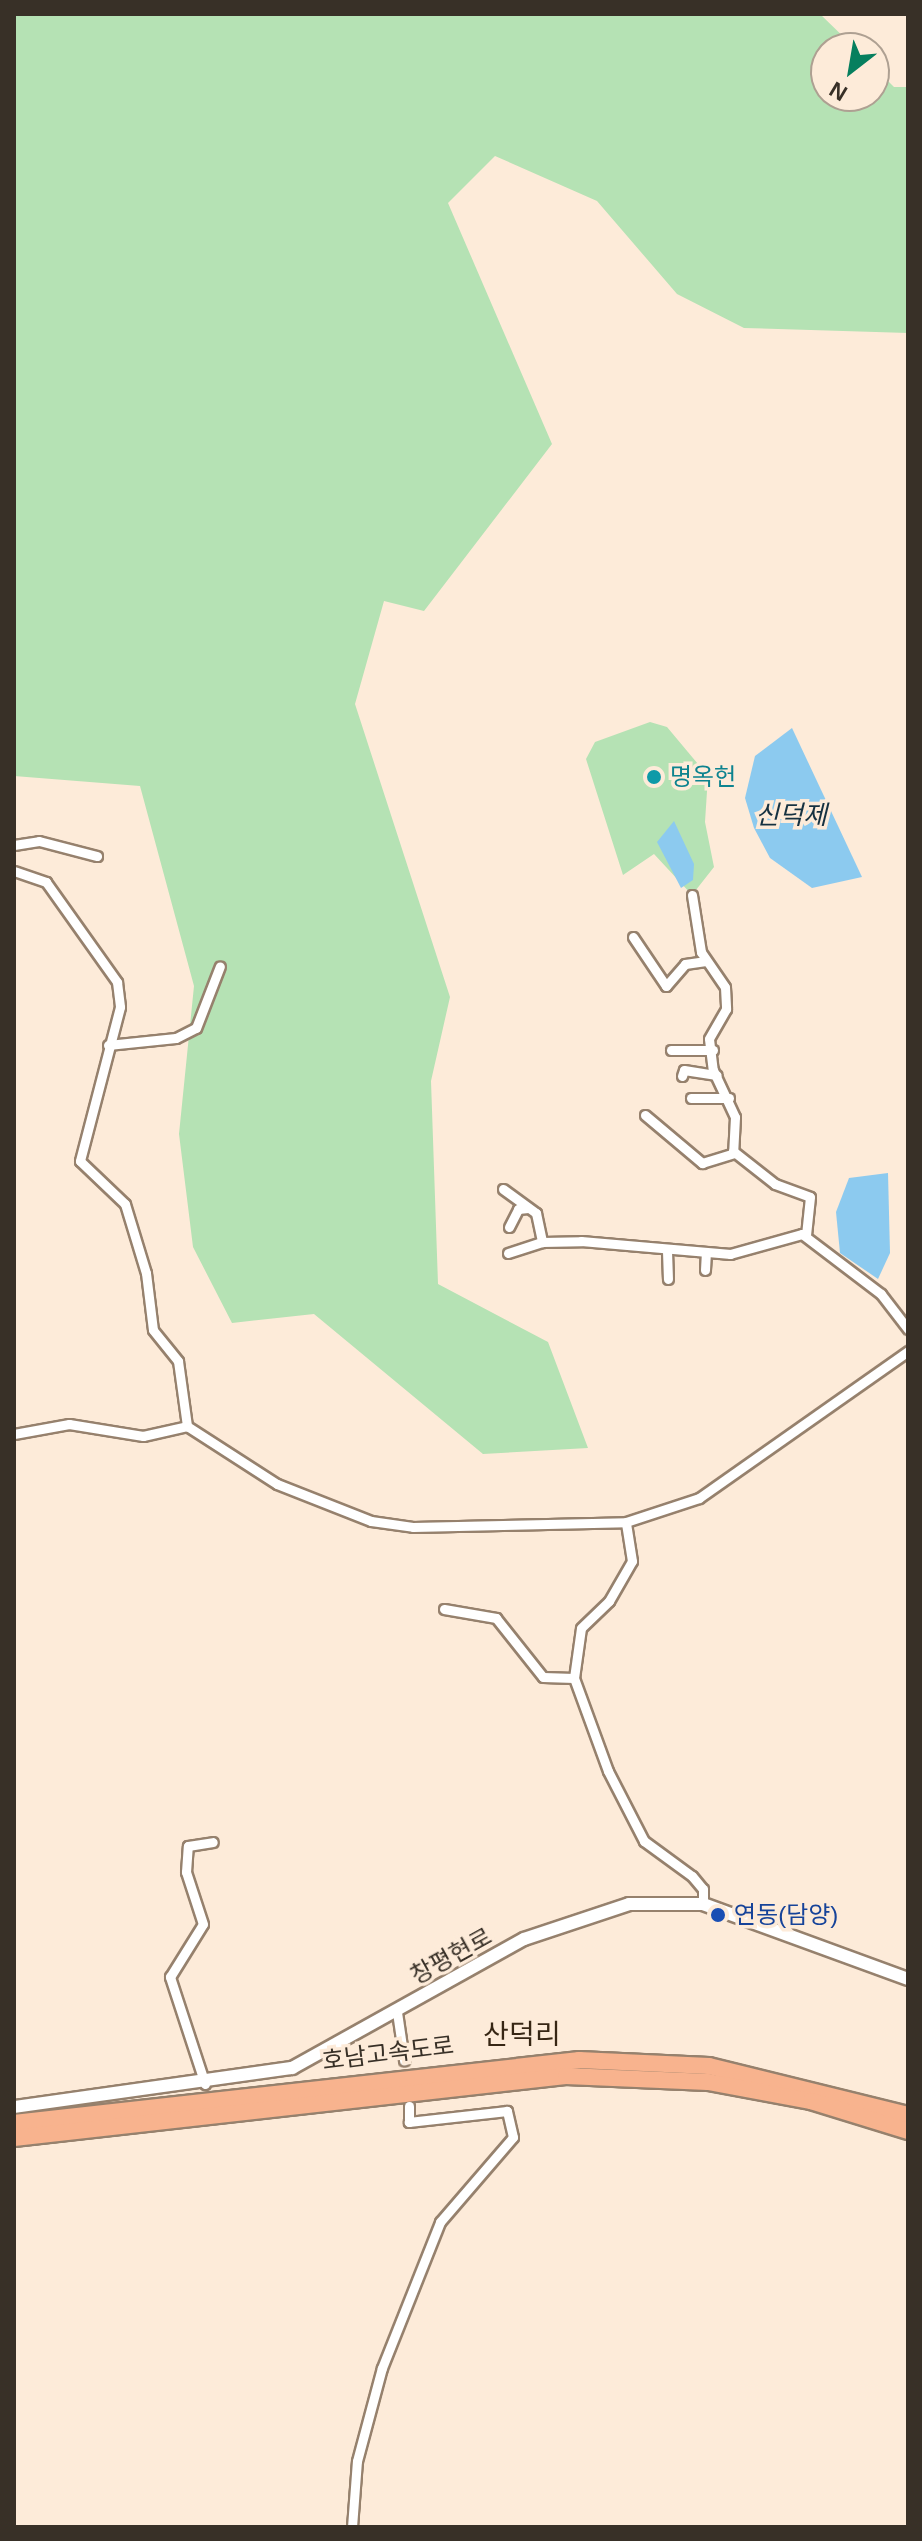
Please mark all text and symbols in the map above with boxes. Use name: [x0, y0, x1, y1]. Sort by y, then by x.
north arrow: [810, 32, 890, 112]
text: N: [825, 76, 852, 106]
place label: 명옥헌: [670, 763, 736, 791]
marker: 명옥헌: [645, 768, 663, 786]
water label: 신덕제: [755, 800, 827, 832]
place label: 연동(담양): [734, 1901, 838, 1929]
marker: 연동(담양): [709, 1906, 727, 1924]
street label: 창평현로: [405, 1922, 497, 1990]
district label: 산덕리: [483, 2018, 561, 2052]
street label: 호남고속도로: [320, 2031, 456, 2075]

